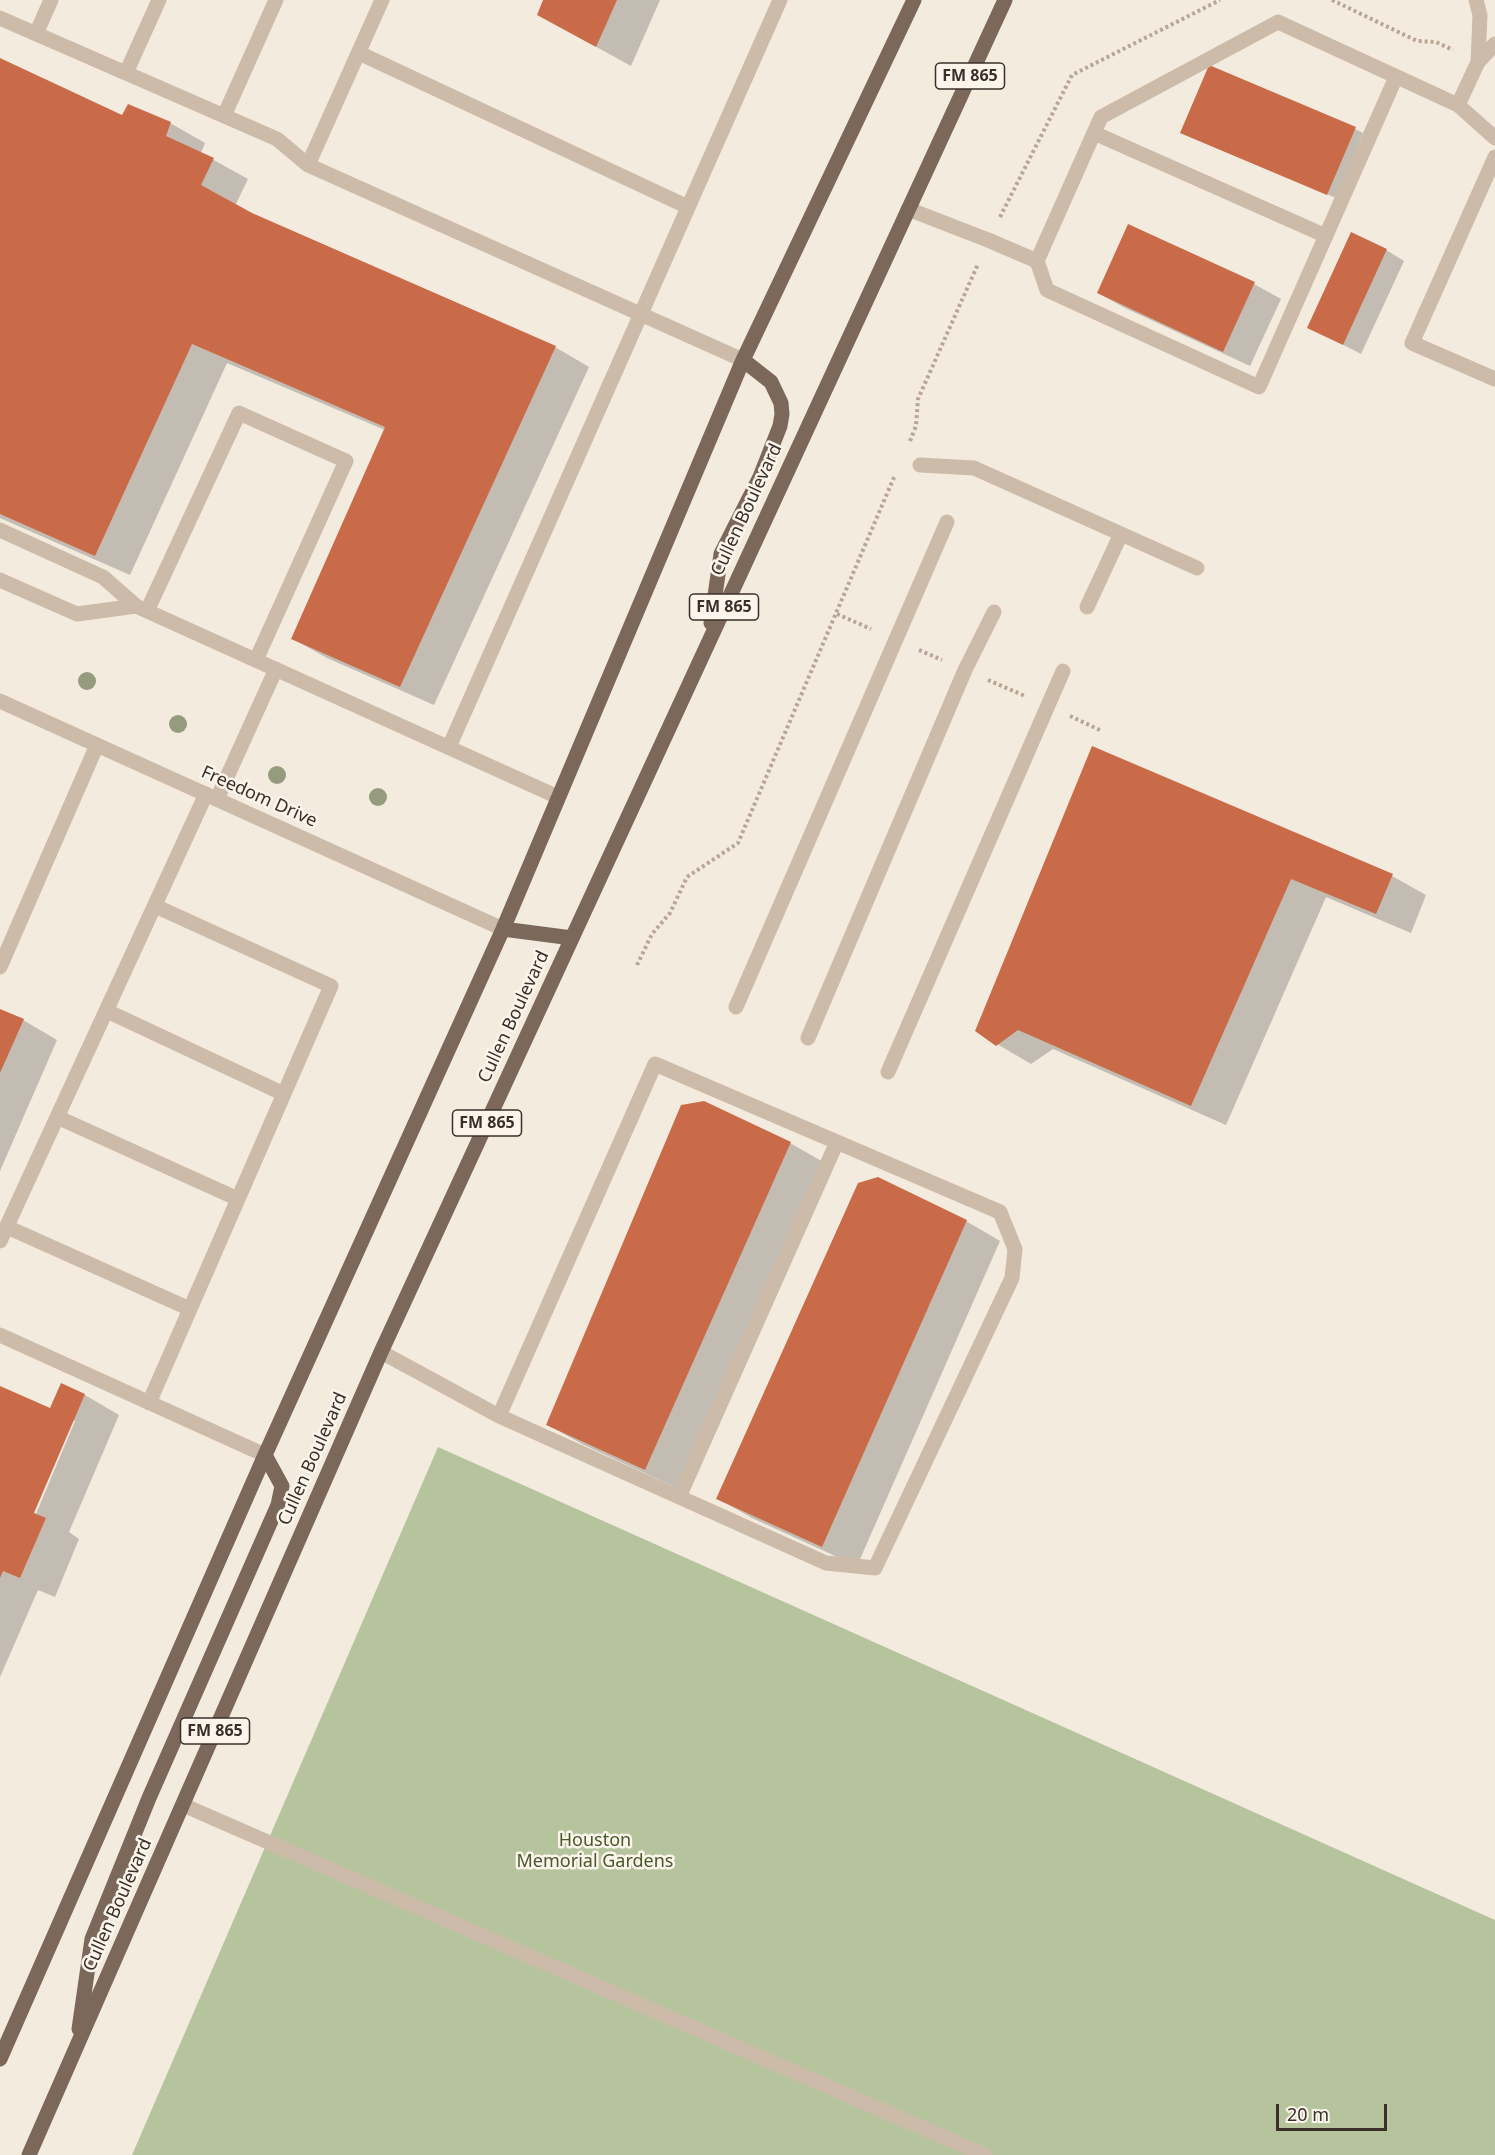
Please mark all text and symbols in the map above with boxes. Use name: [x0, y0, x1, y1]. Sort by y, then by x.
road number: FM 865: [936, 63, 1004, 89]
street label: Cullen Boulevard: [707, 441, 787, 579]
road number: FM 865: [690, 594, 758, 620]
street label: Freedom Drive: [198, 762, 320, 832]
street label: Cullen Boulevard: [474, 948, 554, 1086]
road number: FM 865: [452, 1110, 522, 1136]
street label: Cullen Boulevard: [274, 1389, 352, 1529]
road number: FM 865: [180, 1718, 250, 1744]
park label: Houston Memorial Gardens: [517, 1830, 673, 1872]
street label: Cullen Boulevard: [79, 1835, 157, 1975]
scale bar: [1279, 2092, 1390, 2130]
text: 20 m: [1287, 2102, 1329, 2126]

